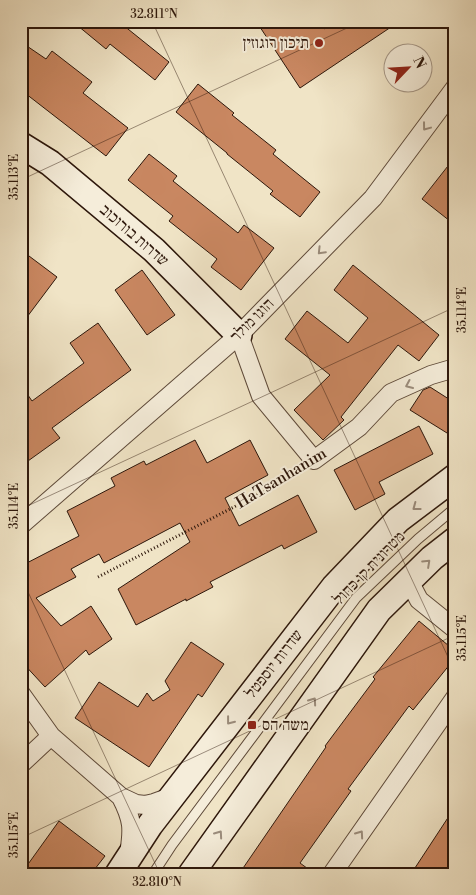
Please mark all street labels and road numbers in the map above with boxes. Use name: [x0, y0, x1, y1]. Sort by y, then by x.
street label: שדרות בורוכוב: [95, 200, 173, 271]
street label: הוגו מולר: [226, 294, 278, 346]
street label: HaTsanhanim: [232, 443, 330, 513]
street label: מטרונית קו כחול: [329, 527, 409, 609]
street label: שדרות יוספטל: [241, 625, 307, 703]

